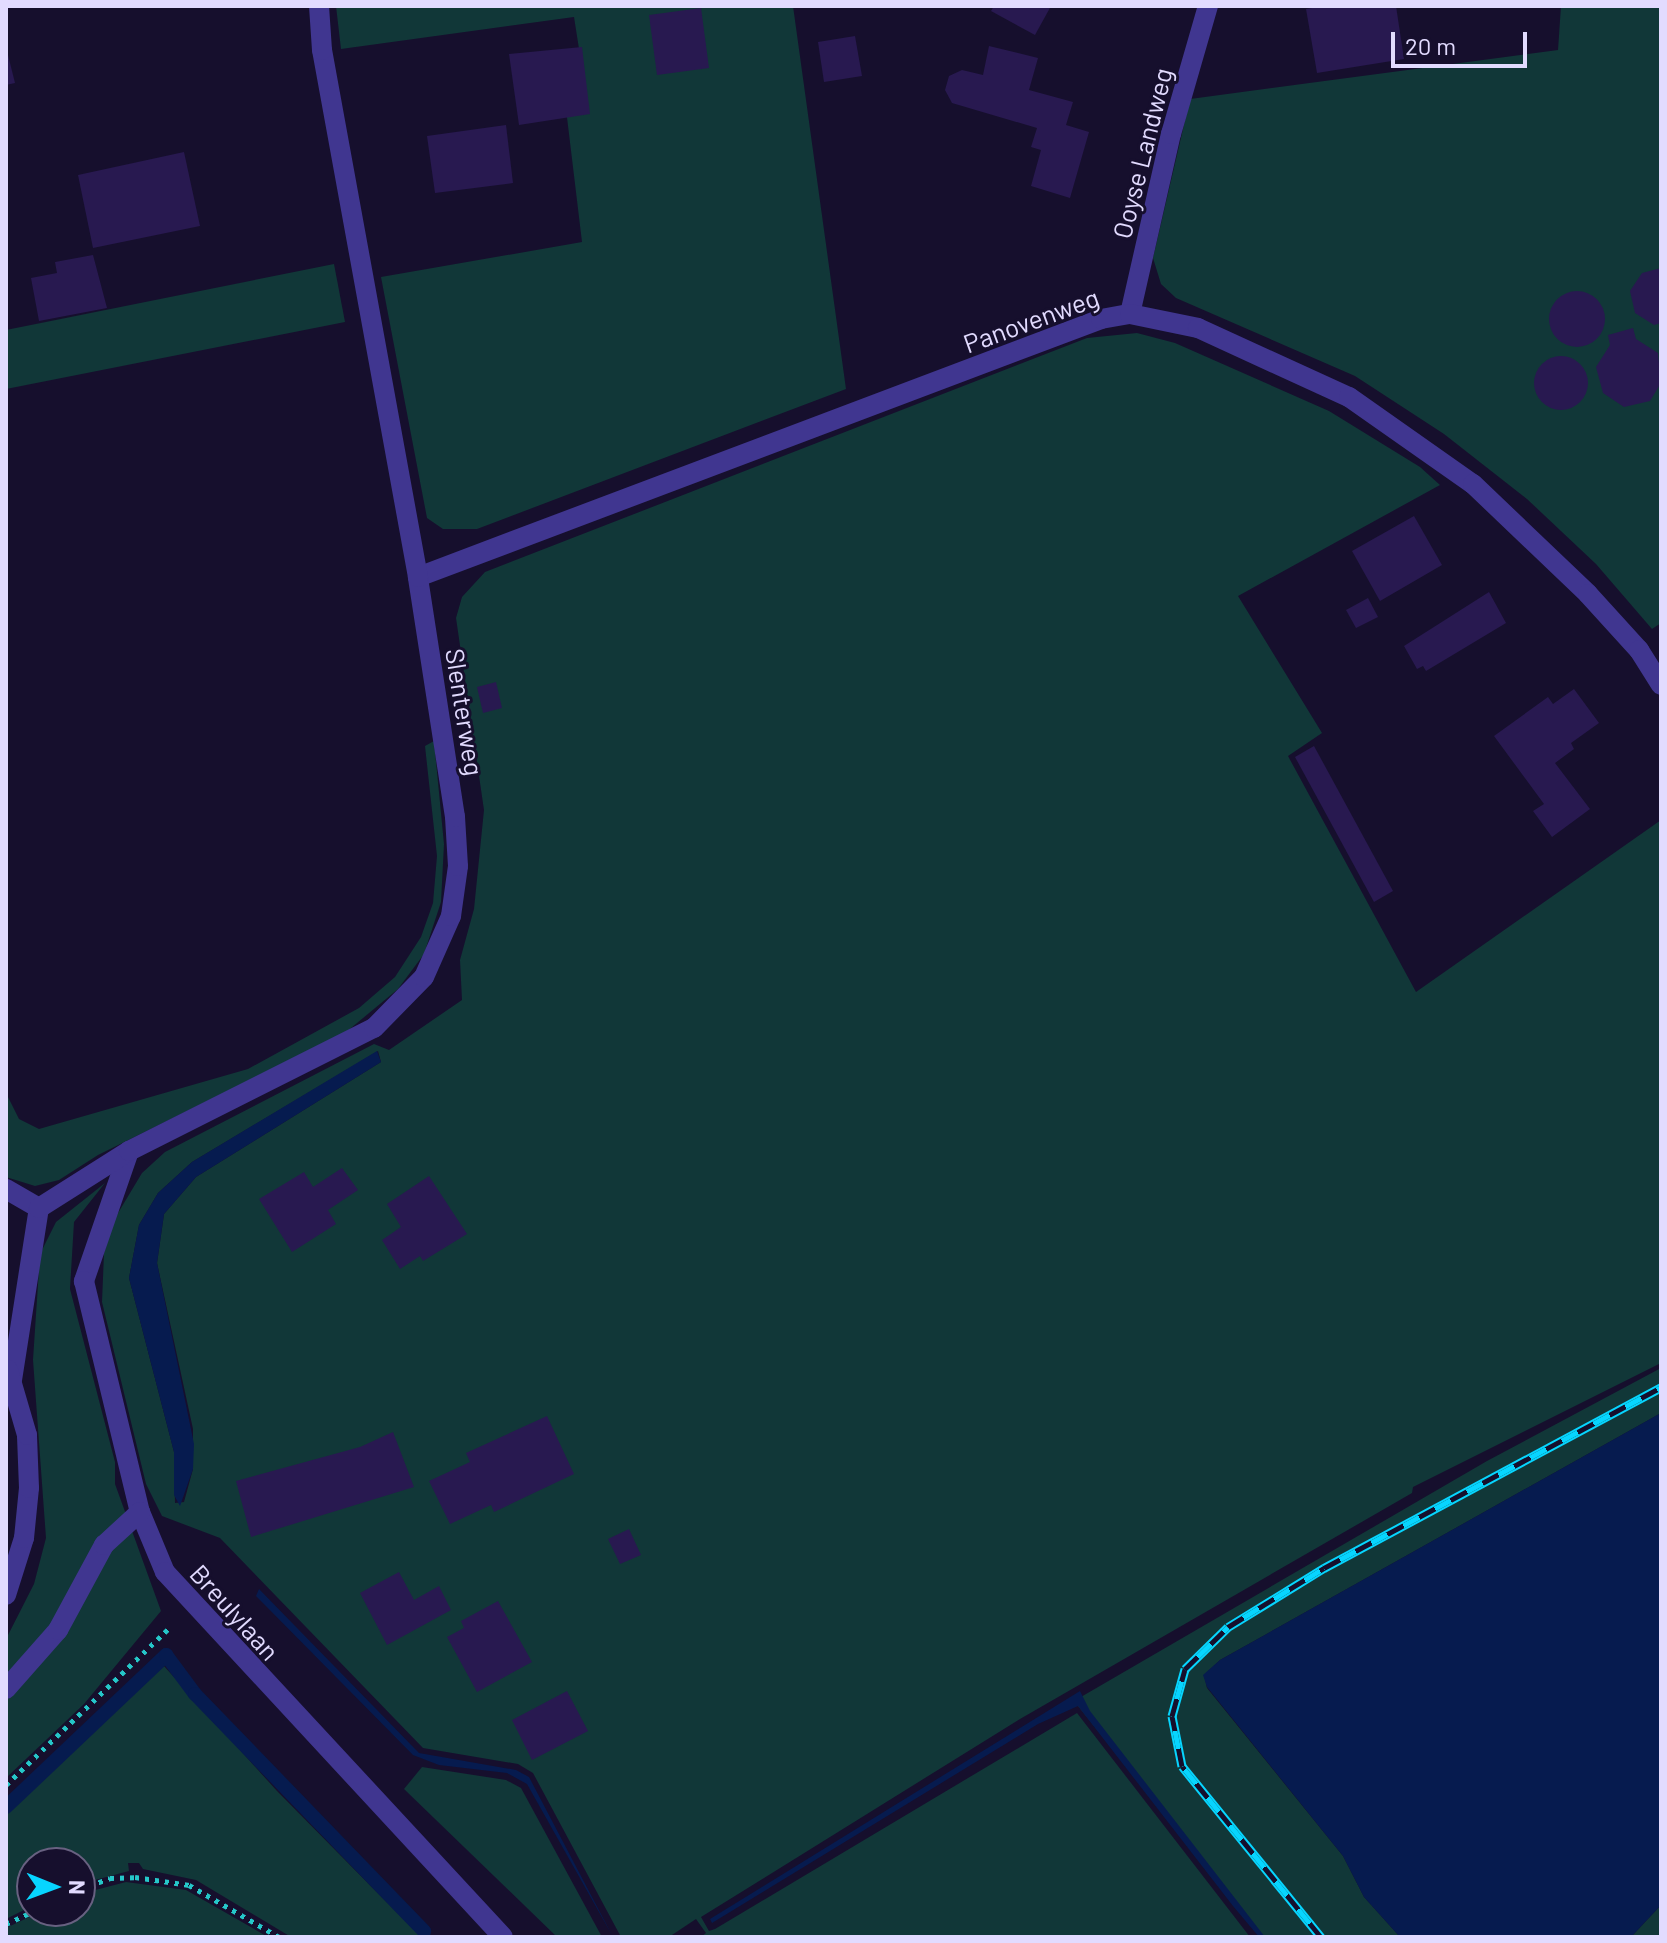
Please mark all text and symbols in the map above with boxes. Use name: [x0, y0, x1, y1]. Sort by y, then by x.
scale bar: [1395, 16, 1531, 66]
text: 20 m: [1405, 31, 1456, 60]
street label: Ooyse Landweg: [1106, 64, 1178, 242]
street label: Panovenweg: [959, 281, 1103, 359]
street label: Slenterweg: [440, 646, 490, 778]
street label: Breulylaan: [184, 1558, 286, 1666]
north arrow: [16, 1847, 96, 1927]
text: N: [65, 1880, 91, 1895]

